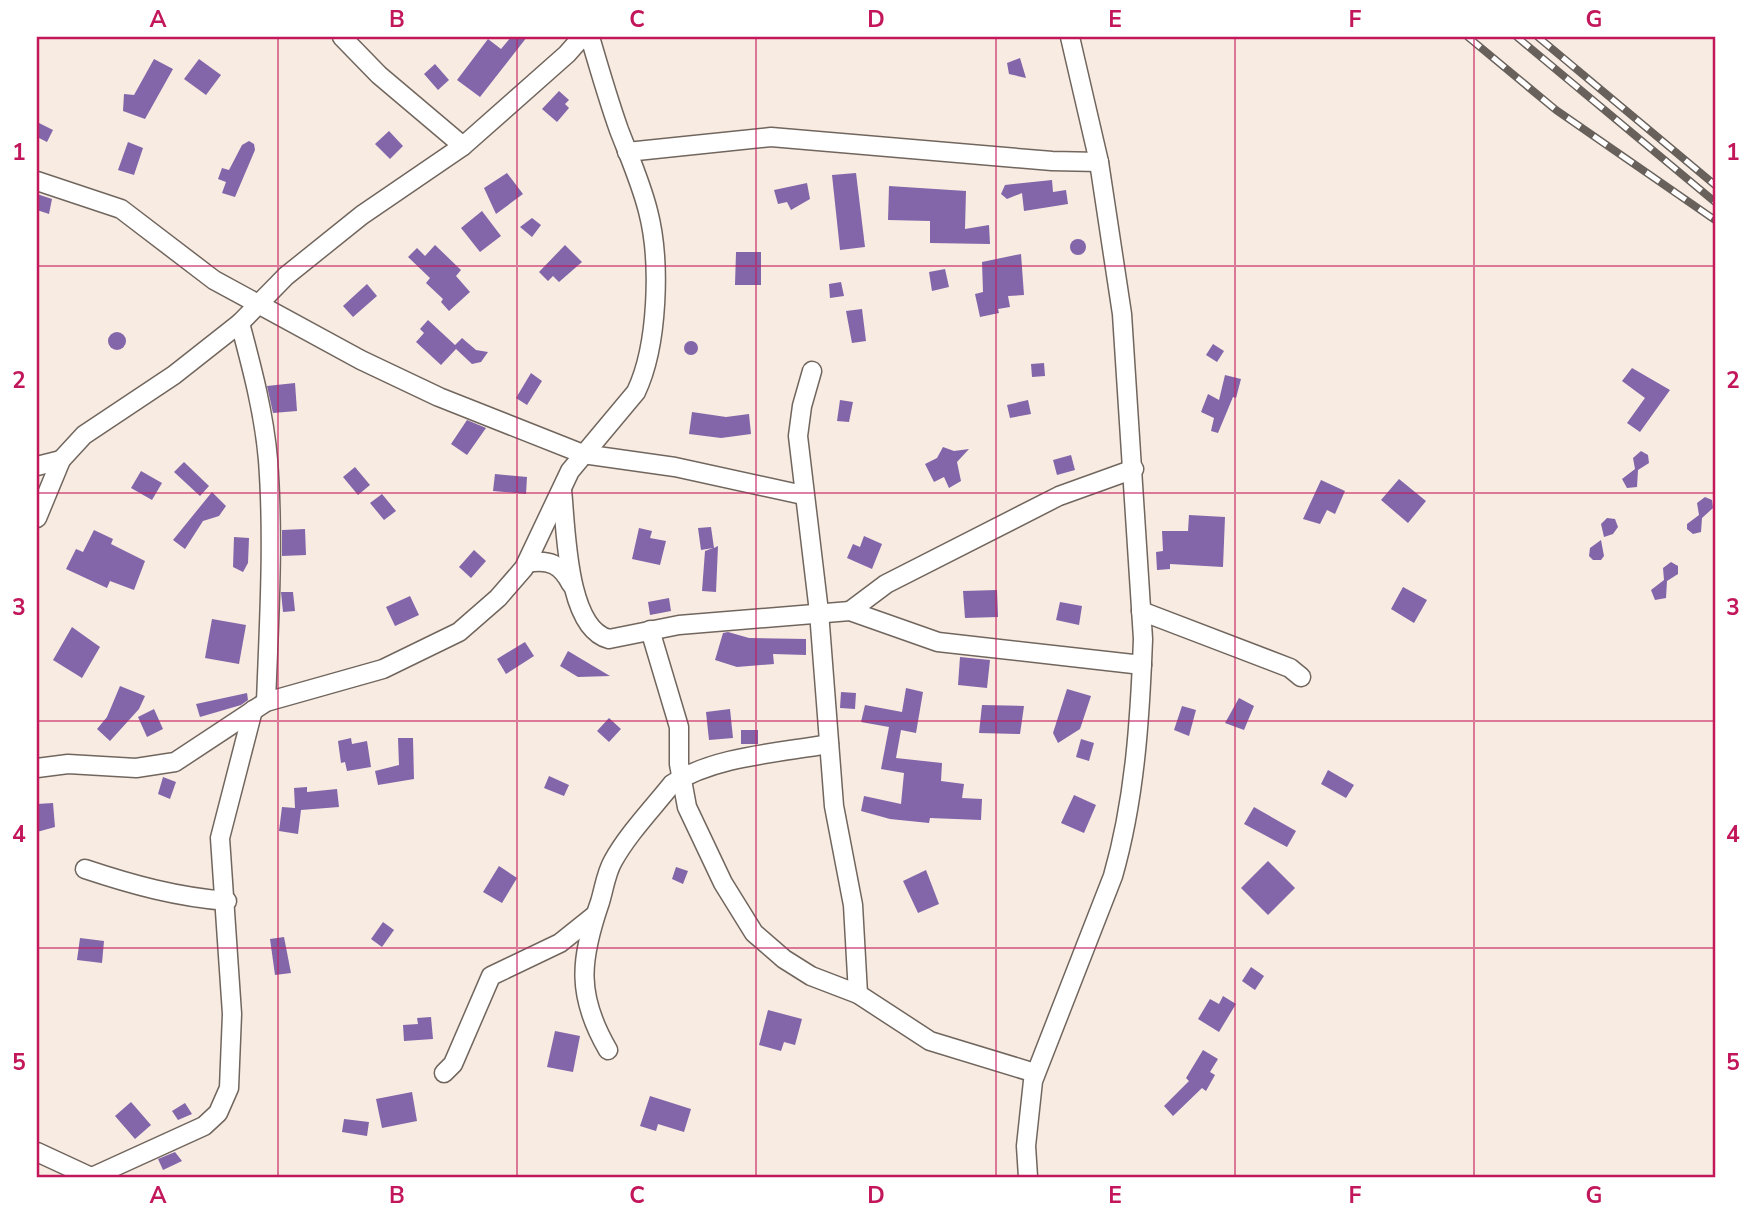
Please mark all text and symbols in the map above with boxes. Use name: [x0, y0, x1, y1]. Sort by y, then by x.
text: A: [149, 4, 167, 35]
text: B: [389, 4, 405, 35]
text: C: [629, 4, 645, 35]
text: D: [867, 4, 885, 35]
text: E: [1108, 4, 1122, 35]
text: F: [1349, 4, 1362, 35]
text: G: [1586, 4, 1602, 35]
text: 1: [12, 137, 26, 168]
text: 1: [1726, 137, 1740, 168]
text: 2: [12, 365, 26, 396]
text: 2: [1726, 365, 1740, 396]
text: 3: [12, 592, 26, 623]
text: 3: [1726, 592, 1740, 623]
text: 4: [12, 819, 26, 850]
text: 4: [1726, 819, 1740, 850]
text: 5: [12, 1047, 26, 1078]
text: 5: [1726, 1047, 1740, 1078]
text: A: [149, 1180, 167, 1211]
text: B: [389, 1180, 405, 1211]
text: C: [629, 1180, 645, 1211]
text: D: [867, 1180, 885, 1211]
text: E: [1108, 1180, 1122, 1211]
text: F: [1349, 1180, 1362, 1211]
text: G: [1586, 1180, 1602, 1211]

